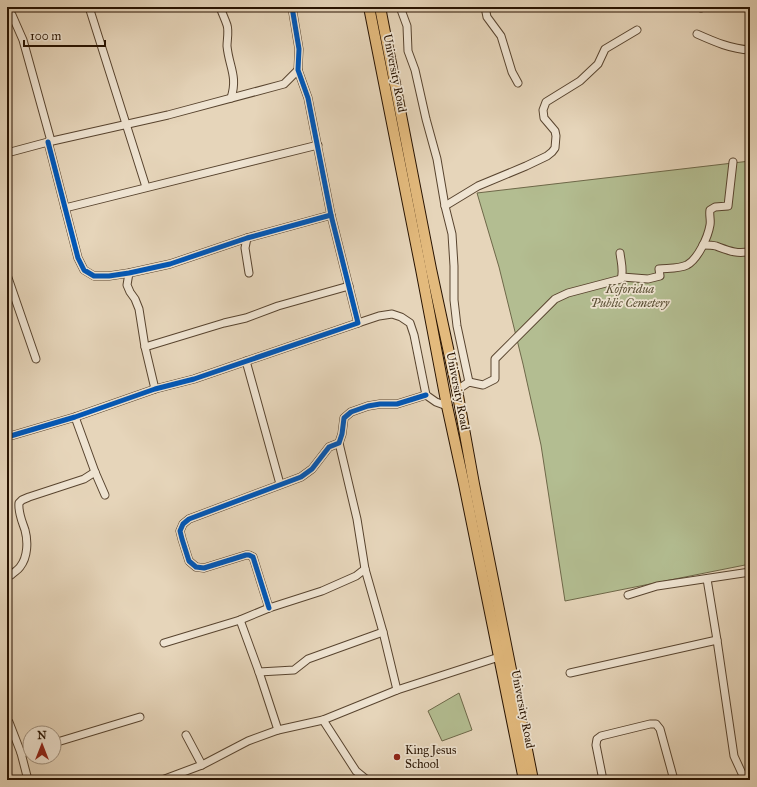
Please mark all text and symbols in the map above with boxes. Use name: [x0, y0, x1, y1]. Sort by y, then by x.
scale bar: [24, 22, 105, 48]
text: 100 m: [30, 29, 61, 43]
street label: University Road: [381, 33, 409, 113]
park label: Koforidua Public Cemetery: [591, 282, 670, 310]
street label: University Road: [444, 351, 472, 431]
street label: University Road: [509, 669, 537, 749]
north arrow: [22, 725, 62, 765]
text: N: [37, 729, 47, 742]
place label: King Jesus School: [405, 743, 456, 771]
marker: King Jesus School: [392, 752, 402, 762]

